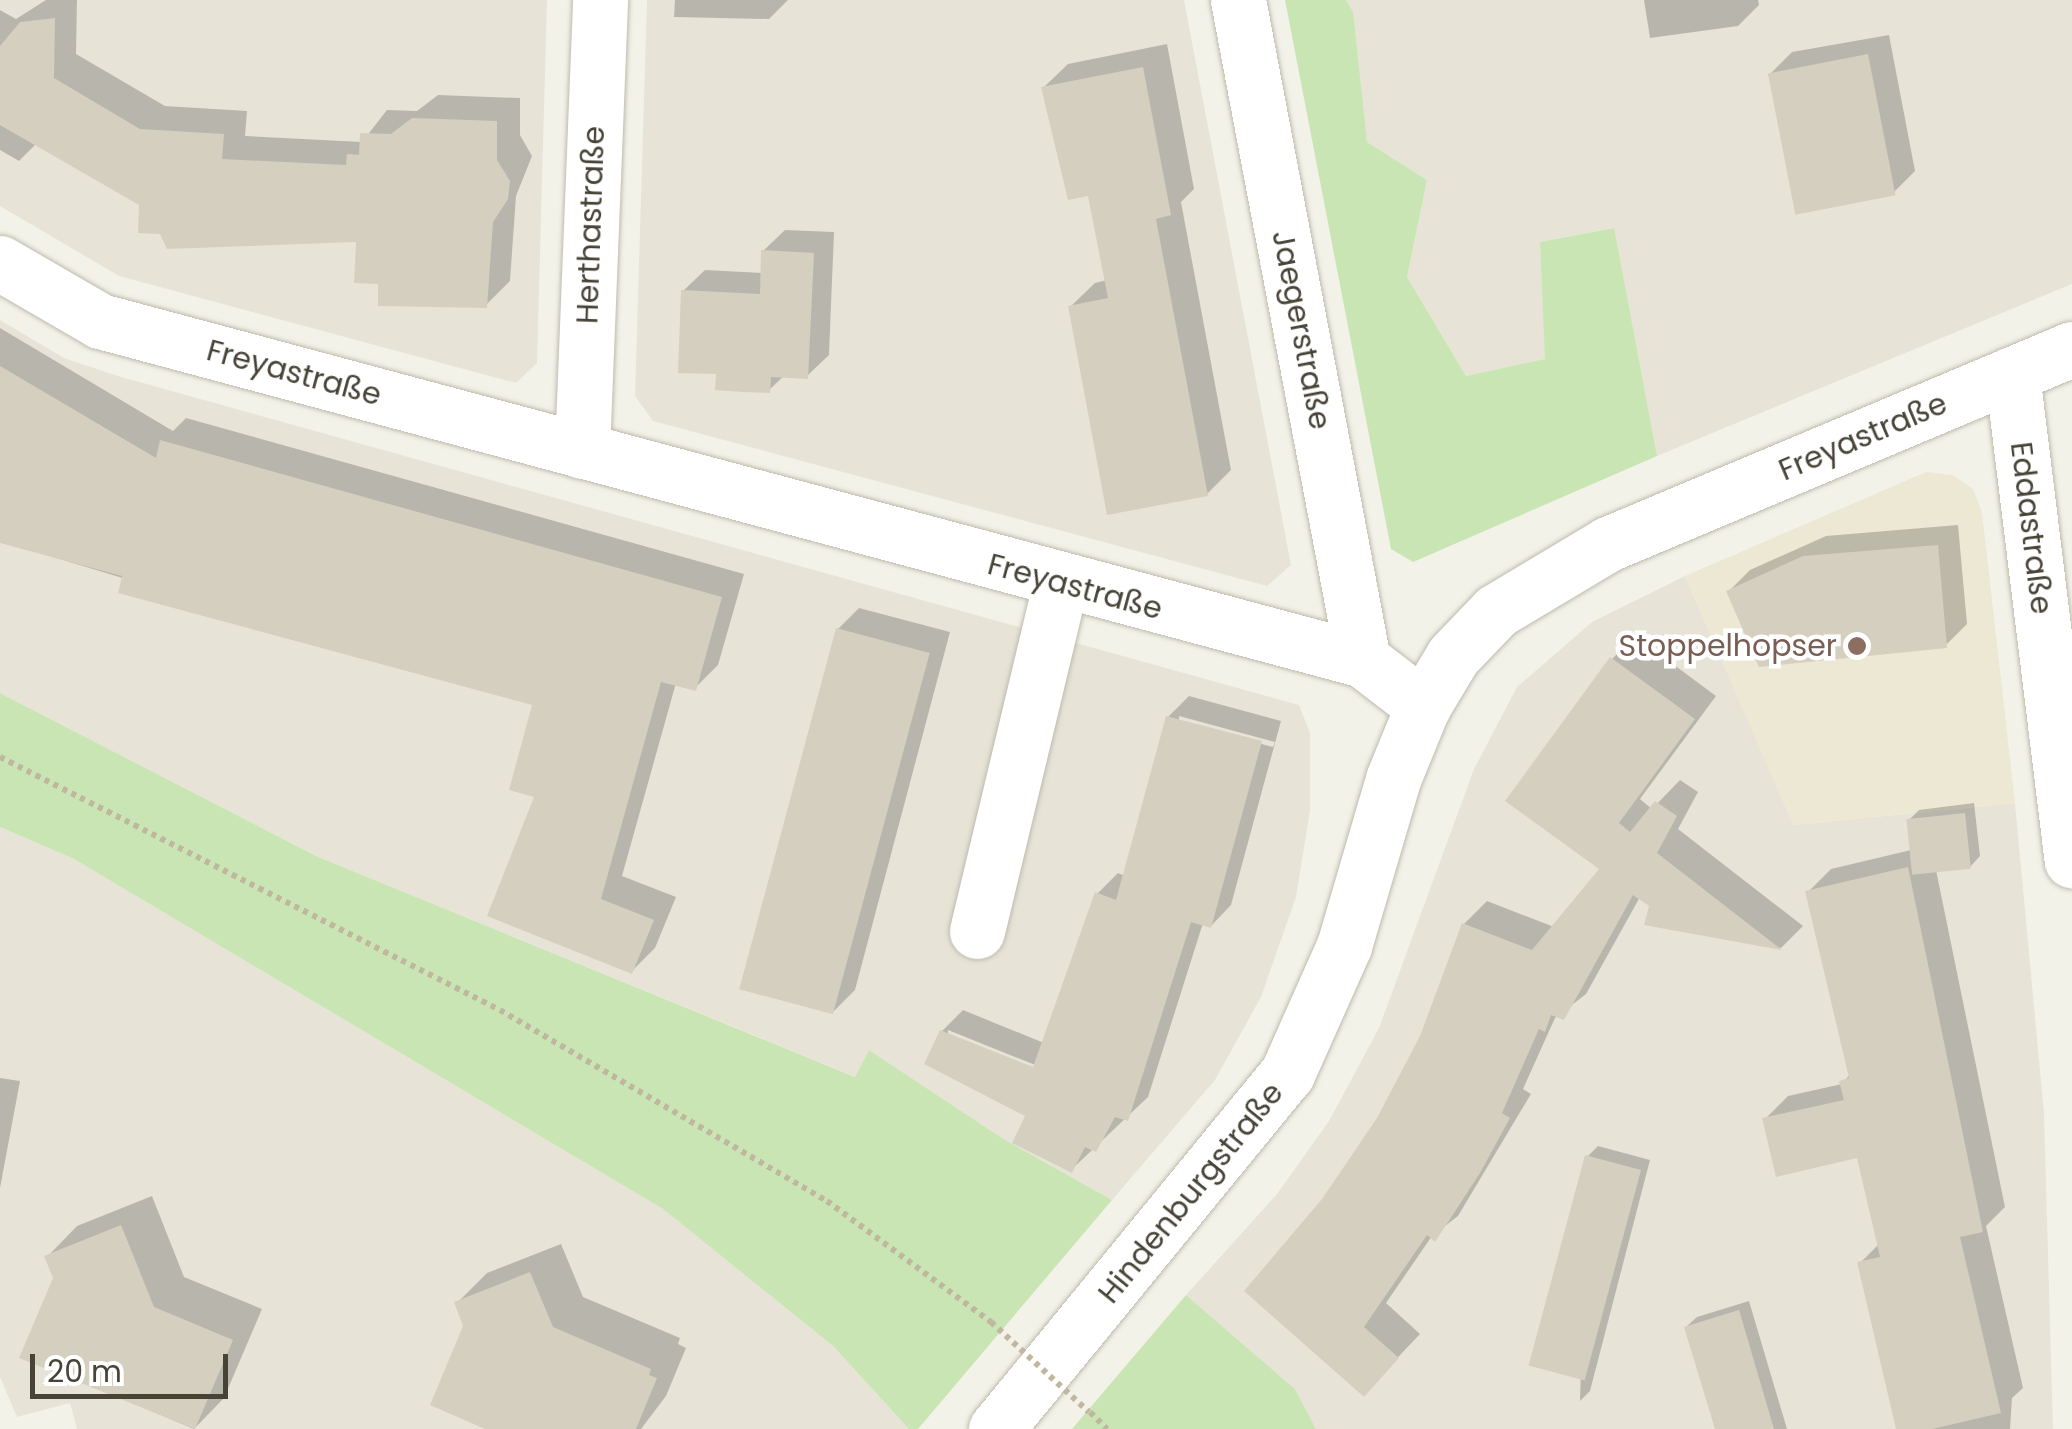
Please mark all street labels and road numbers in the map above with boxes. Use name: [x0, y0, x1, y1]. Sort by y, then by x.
street label: Herthastraße: [570, 125, 612, 325]
street label: Jaegerstraße: [1264, 227, 1338, 433]
street label: Freyastraße: [203, 332, 385, 414]
street label: Freyastraße: [1774, 385, 1952, 489]
street label: Eddastraße: [2003, 440, 2059, 616]
street label: Freyastraße: [984, 546, 1166, 628]
street label: Hindenburgstraße: [1091, 1075, 1291, 1311]

